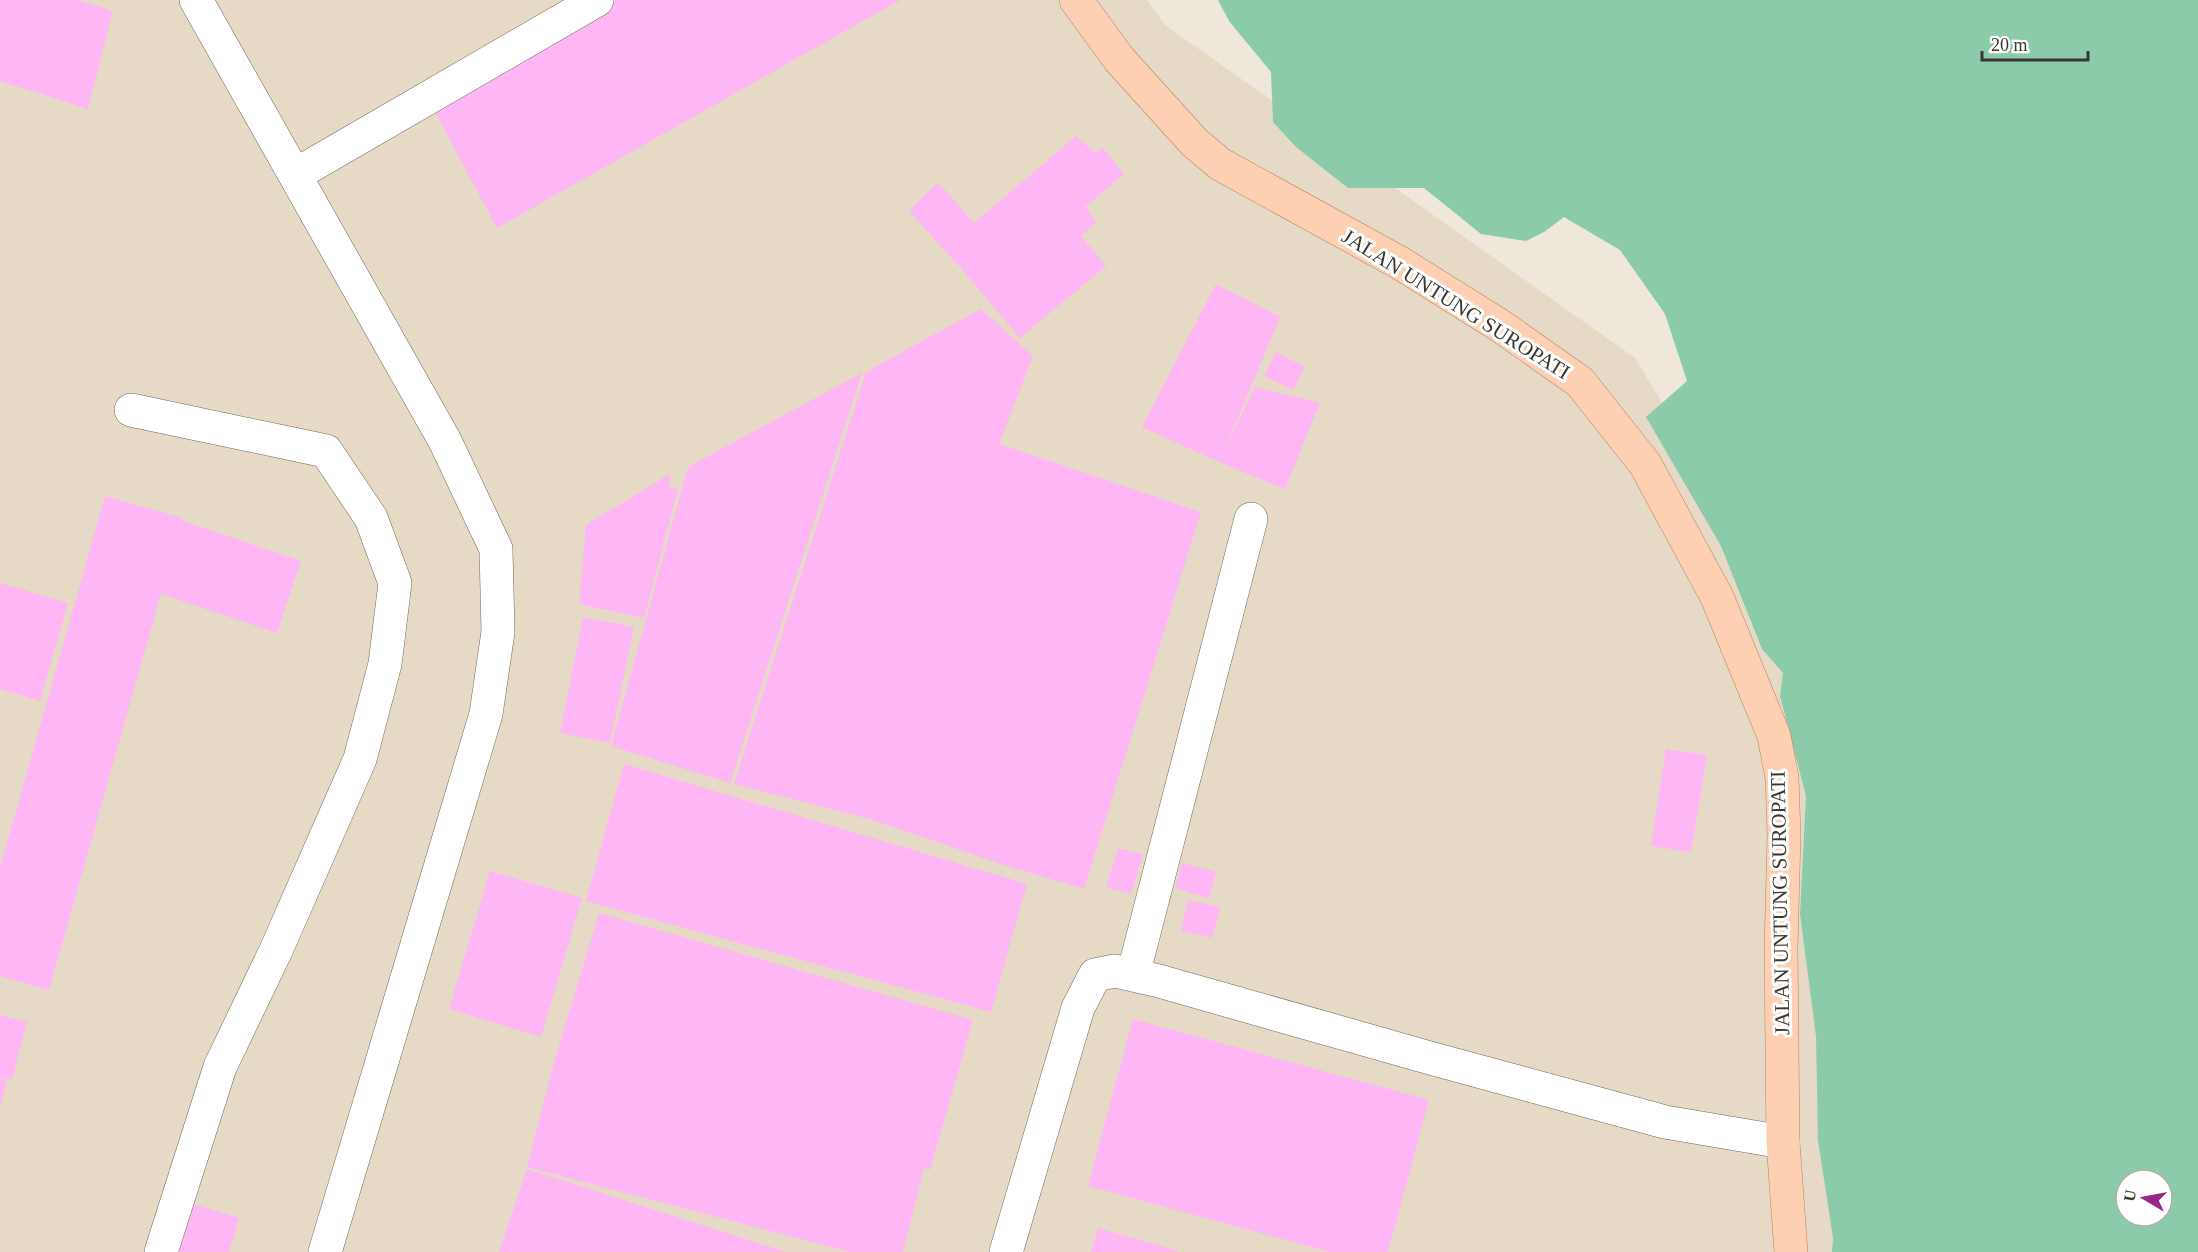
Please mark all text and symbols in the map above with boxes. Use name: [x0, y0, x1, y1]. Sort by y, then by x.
scale bar: [1982, 24, 2088, 62]
text: 20 m: [1991, 35, 2028, 55]
street label: JALAN UNTUNG SUROPATI: [1338, 224, 1574, 384]
street label: JALAN UNTUNG SUROPATI: [1766, 771, 1794, 1035]
north arrow: [2114, 1168, 2174, 1228]
text: U: [2120, 1188, 2139, 1203]

